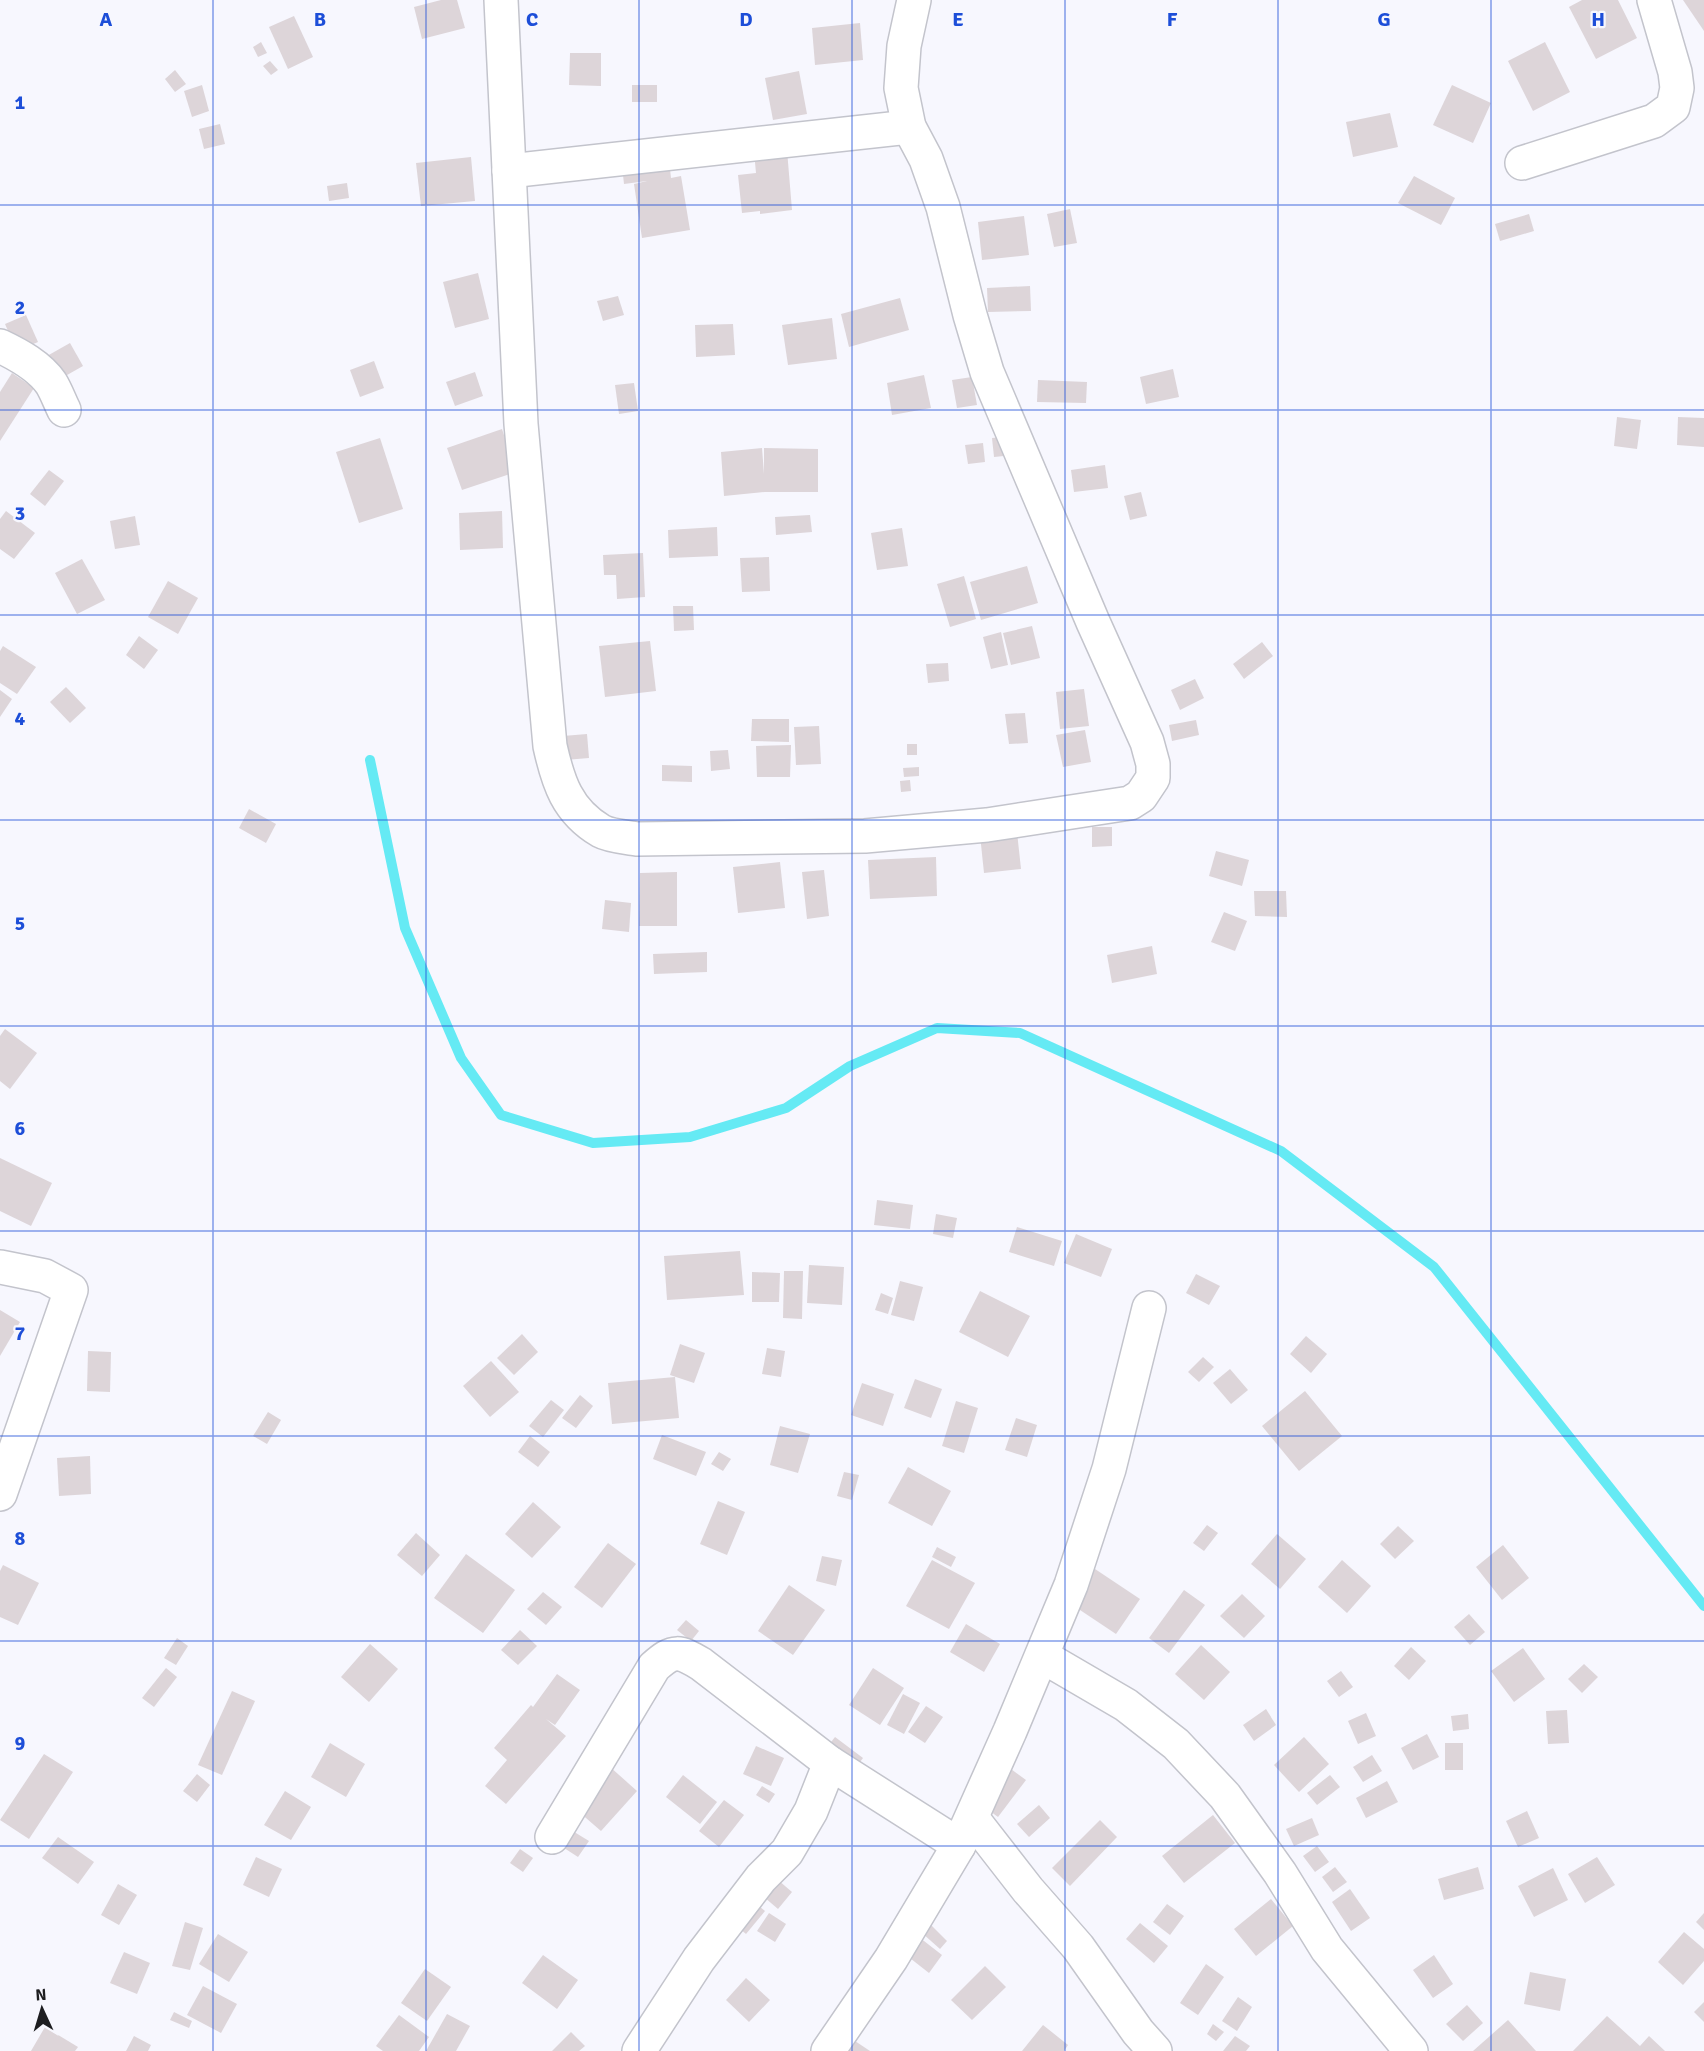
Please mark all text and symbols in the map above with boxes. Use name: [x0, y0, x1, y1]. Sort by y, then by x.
text: A: [100, 7, 113, 32]
text: B: [314, 7, 326, 32]
text: C: [526, 7, 538, 32]
text: D: [739, 7, 753, 32]
text: E: [952, 7, 964, 32]
text: F: [1167, 7, 1178, 32]
text: G: [1377, 7, 1391, 32]
text: H: [1591, 7, 1605, 32]
text: 1: [15, 90, 26, 115]
text: 2: [15, 295, 25, 320]
text: 3: [15, 501, 25, 526]
text: 4: [15, 706, 26, 731]
text: 5: [15, 911, 25, 936]
text: 6: [15, 1116, 26, 1141]
text: 7: [15, 1321, 26, 1346]
text: 8: [15, 1526, 26, 1551]
text: 9: [15, 1731, 26, 1756]
north arrow: [12, 1979, 72, 2039]
text: N: [35, 1985, 47, 2005]

